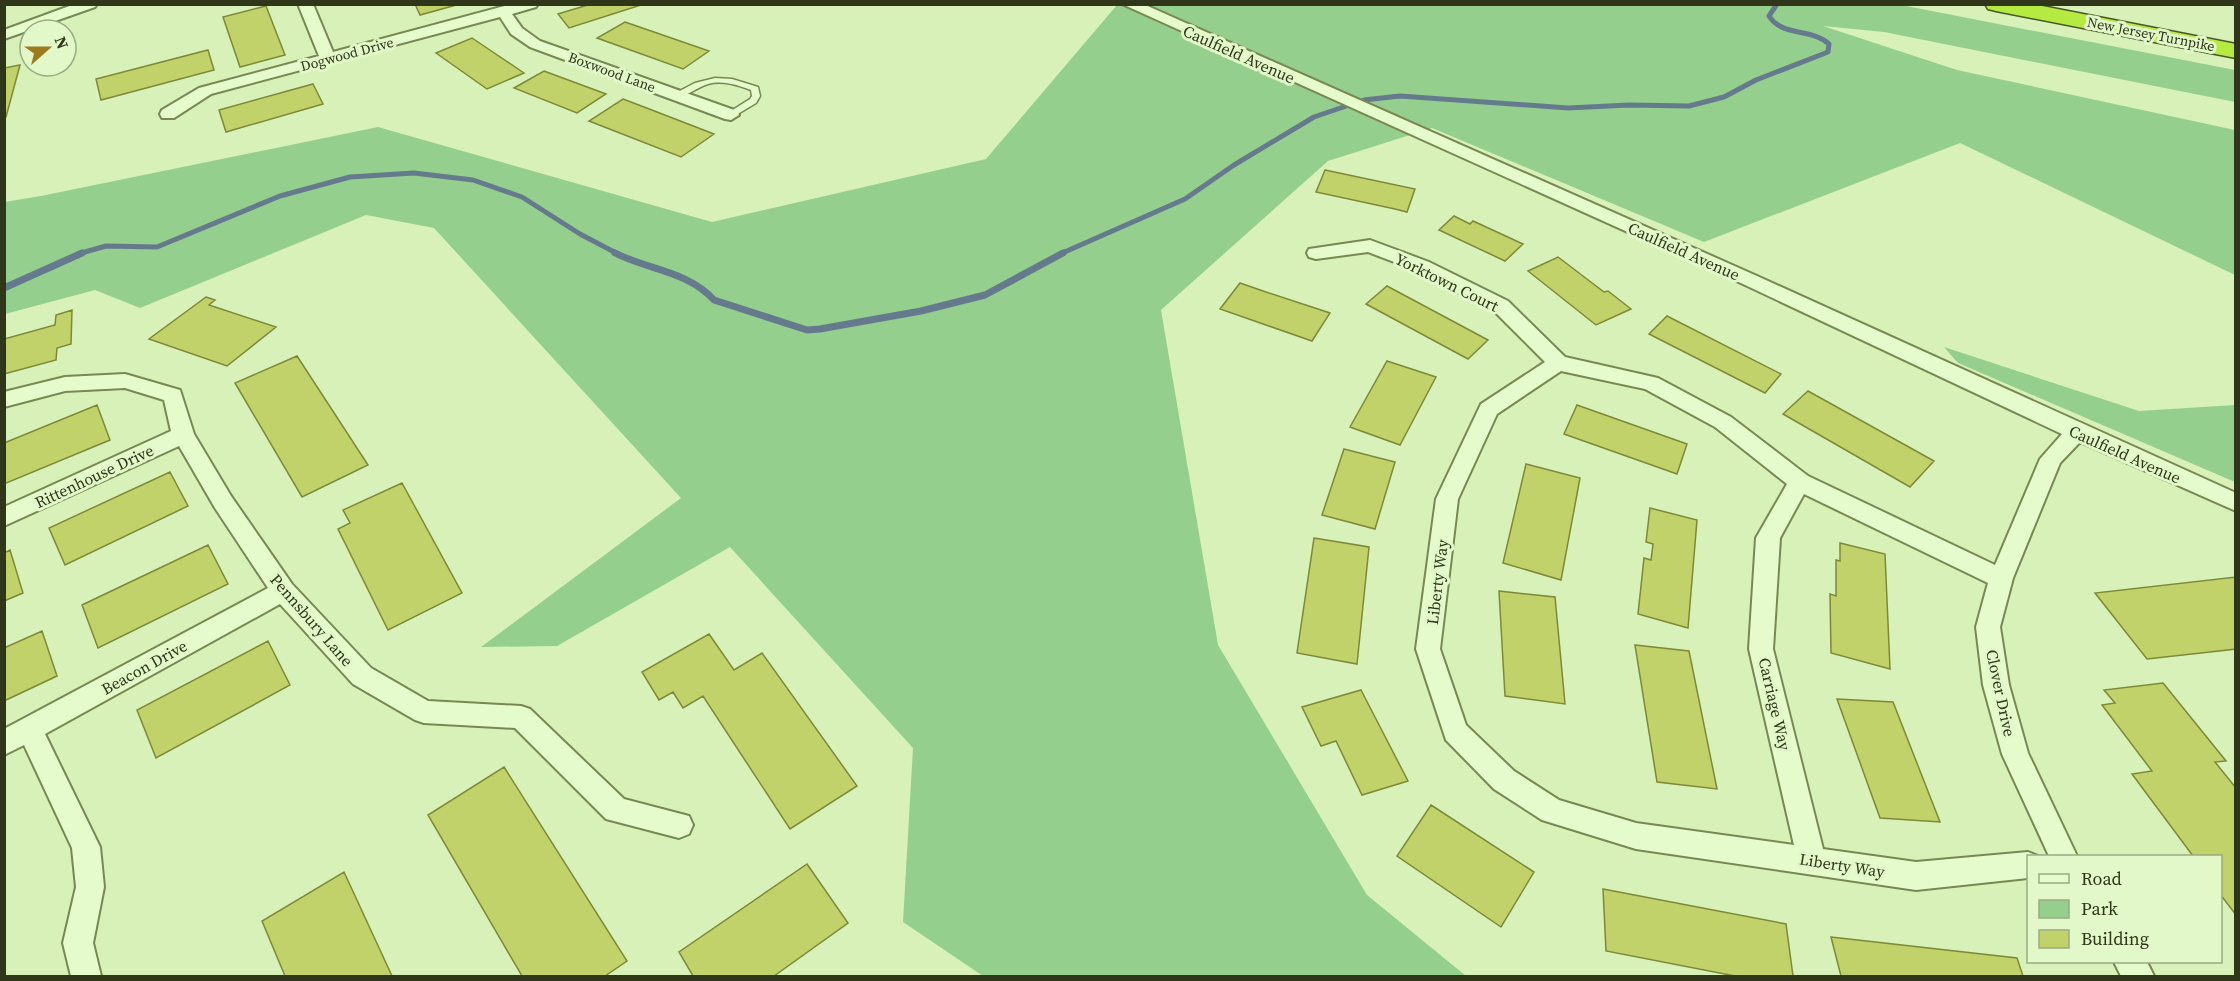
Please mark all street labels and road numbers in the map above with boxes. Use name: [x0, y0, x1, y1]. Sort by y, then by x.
street label: New Jersey Turnpike: [2086, 12, 2216, 56]
street label: Caulfield Avenue: [1180, 20, 1298, 88]
street label: Dogwood Drive: [298, 32, 396, 76]
street label: Boxwood Lane: [566, 47, 658, 97]
street label: Caulfield Avenue: [1625, 217, 1743, 285]
street label: Yorktown Court: [1391, 247, 1503, 317]
street label: Caulfield Avenue: [2066, 420, 2184, 488]
street label: Rittenhouse Drive: [31, 439, 157, 513]
street label: Liberty Way: [1421, 537, 1453, 626]
street label: Pennsbury Lane: [266, 569, 358, 671]
street label: Beacon Drive: [97, 634, 191, 700]
street label: Clover Drive: [1981, 647, 2021, 739]
street label: Carriage Way: [1754, 656, 1797, 753]
street label: Liberty Way: [1798, 847, 1887, 883]

